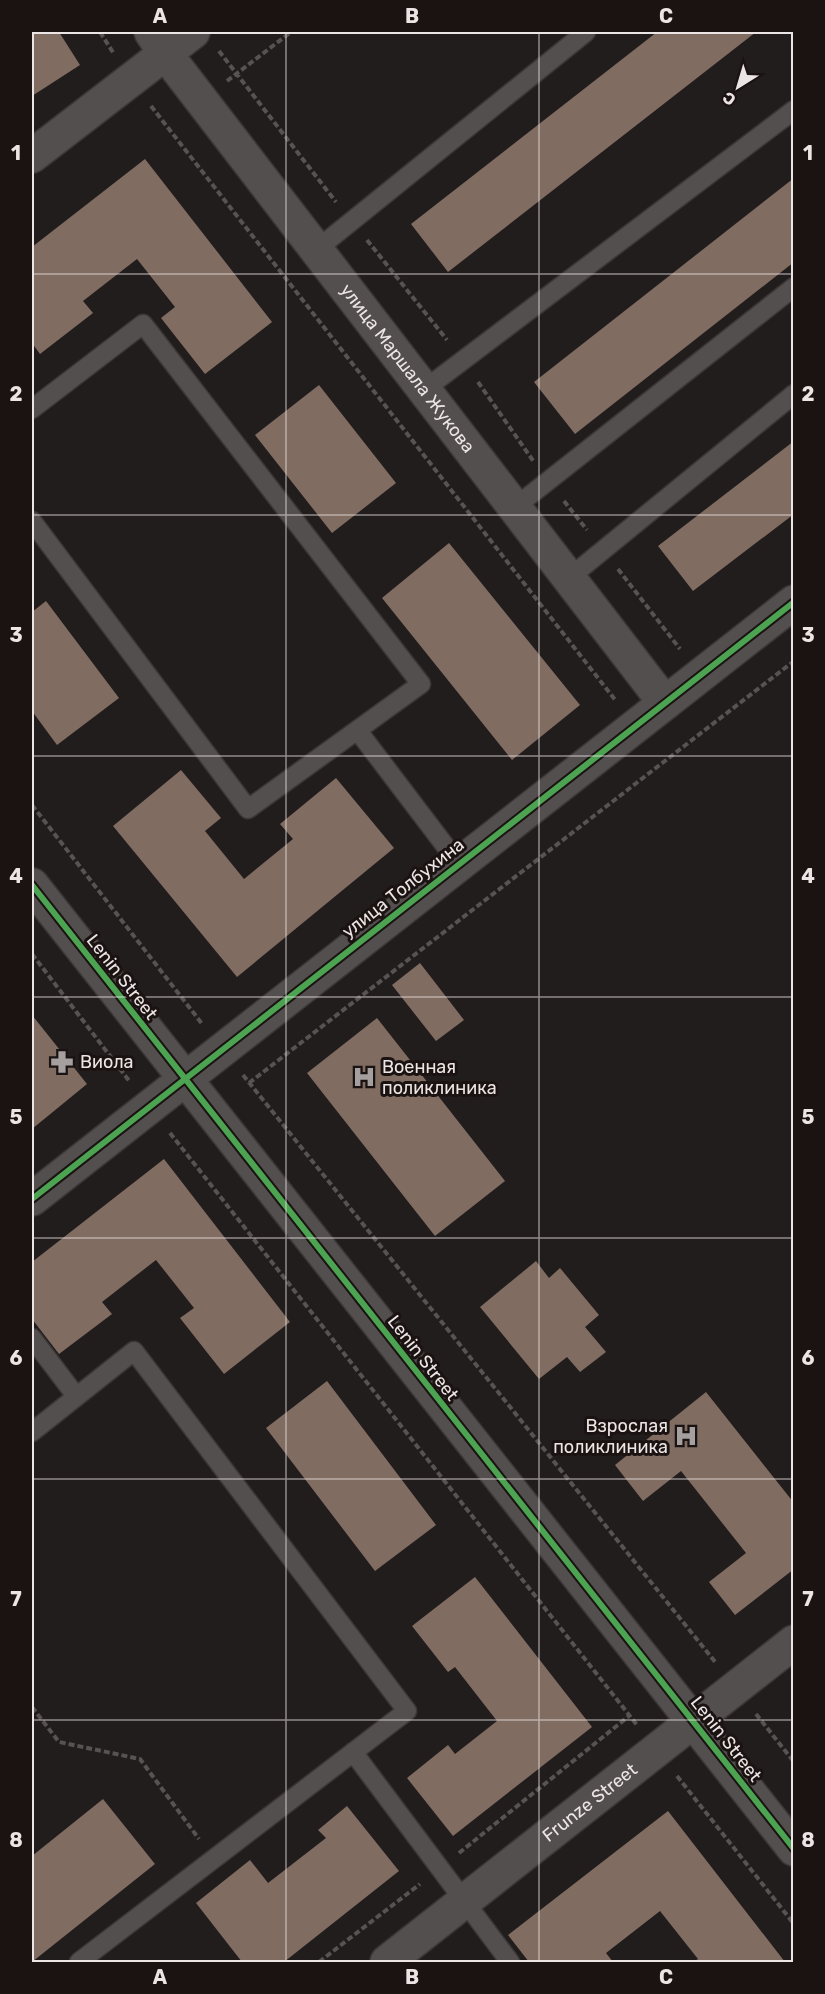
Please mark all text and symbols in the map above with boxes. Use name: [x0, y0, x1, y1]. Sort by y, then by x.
text: A: [153, 4, 168, 28]
text: B: [405, 4, 419, 28]
text: C: [659, 4, 673, 28]
north arrow: [708, 57, 768, 117]
text: С: [719, 88, 739, 110]
text: 1: [11, 141, 21, 165]
text: 1: [803, 141, 813, 165]
street label: улица Маршала Жукова: [336, 279, 479, 457]
text: 2: [10, 382, 23, 406]
text: 2: [802, 382, 815, 406]
text: 3: [9, 623, 23, 647]
text: 3: [801, 623, 815, 647]
street label: улица Толбухина: [337, 833, 469, 943]
text: 4: [9, 864, 23, 888]
text: 4: [801, 864, 815, 888]
street label: Lenin Street: [82, 930, 162, 1024]
pharmacy icon: Виола: [49, 1049, 75, 1075]
place label: Виола: [80, 1051, 134, 1073]
place label: Военная поликлиника: [382, 1056, 497, 1099]
hospital icon: Военная поликлиника: [351, 1064, 377, 1090]
text: 5: [10, 1105, 23, 1129]
text: 5: [802, 1105, 815, 1129]
street label: Lenin Street: [383, 1311, 463, 1405]
text: 6: [9, 1346, 23, 1370]
text: 6: [801, 1346, 815, 1370]
place label: Взрослая поликлиника: [553, 1415, 668, 1458]
hospital icon: Взрослая поликлиника: [673, 1423, 699, 1449]
text: 7: [10, 1587, 22, 1611]
text: 7: [802, 1587, 814, 1611]
street label: Lenin Street: [686, 1692, 766, 1786]
street label: Frunze Street: [538, 1758, 642, 1847]
text: 8: [9, 1828, 23, 1852]
text: 8: [801, 1828, 815, 1852]
text: A: [153, 1965, 168, 1989]
text: B: [405, 1965, 419, 1989]
text: C: [659, 1965, 673, 1989]

